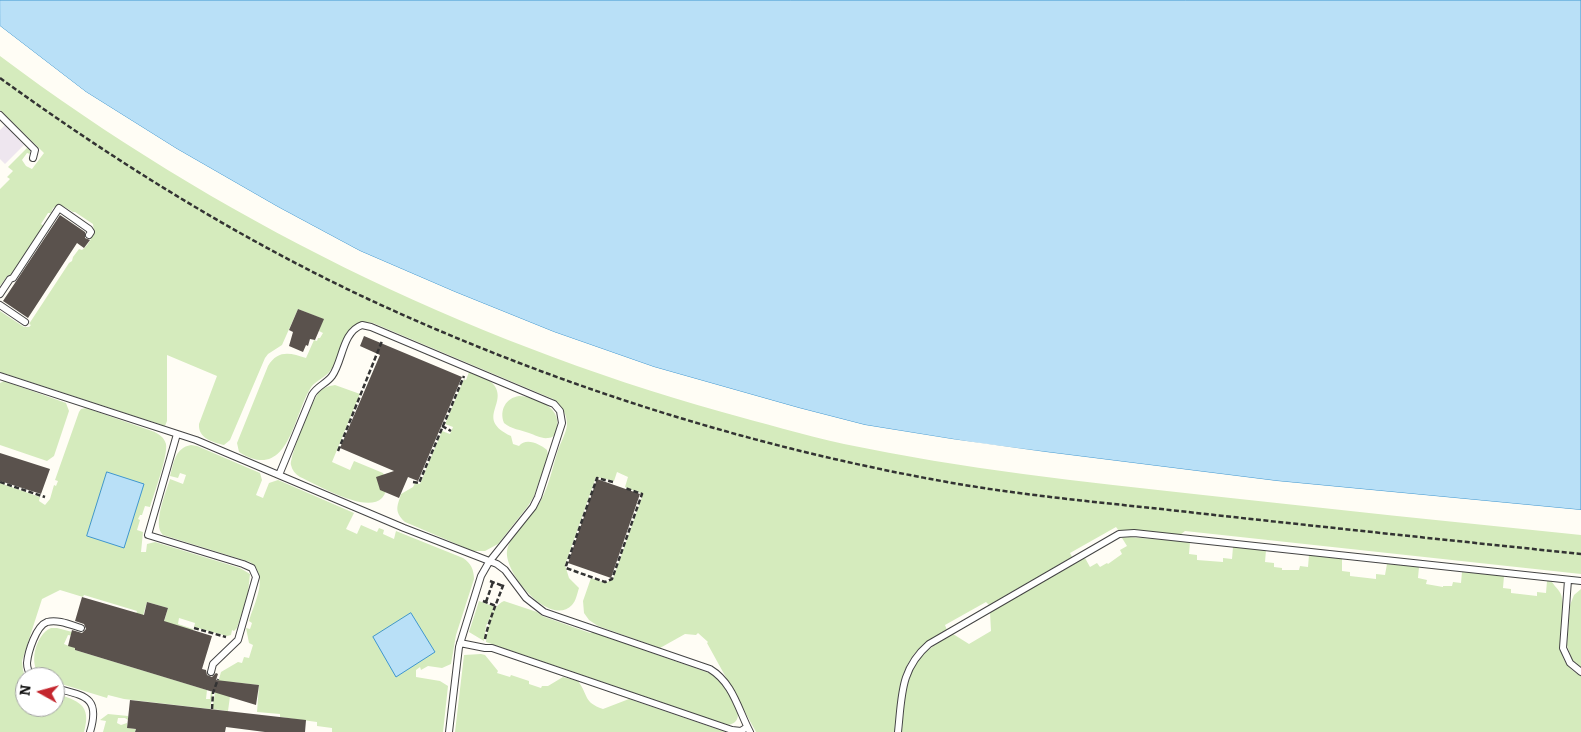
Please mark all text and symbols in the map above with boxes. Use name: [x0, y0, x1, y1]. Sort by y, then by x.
north arrow: [15, 667, 65, 717]
text: N: [17, 684, 35, 697]

